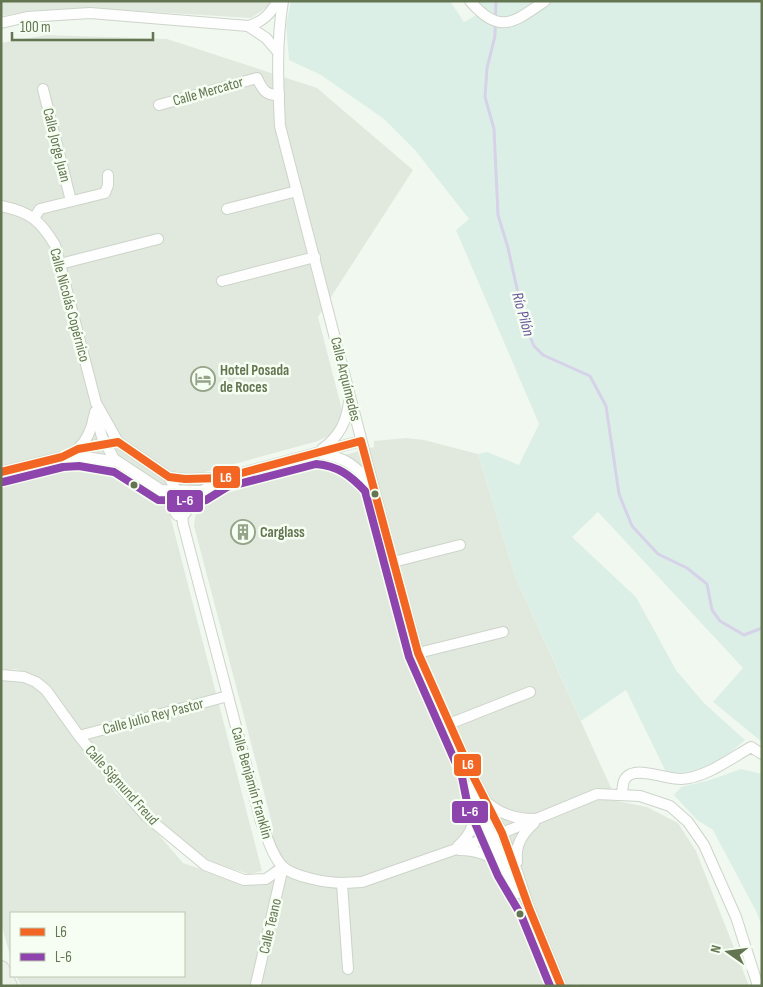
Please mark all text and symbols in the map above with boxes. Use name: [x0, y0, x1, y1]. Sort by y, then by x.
scale bar: [12, 10, 154, 42]
text: 100 m: [20, 18, 51, 37]
street label: Calle Mercator: [171, 72, 246, 111]
street label: Calle Jorge Juan: [38, 106, 75, 184]
street label: Calle Nicolás Copérnico: [45, 246, 94, 364]
water label: Río Pilón: [507, 290, 538, 339]
street label: Calle Arquímedes: [326, 335, 365, 423]
place label: Hotel Posada de Roces: [220, 361, 289, 397]
hotel icon: Hotel Posada de Roces: [190, 366, 216, 392]
line badge: L6: [212, 465, 241, 489]
text: L6: [220, 469, 232, 486]
unlabelled marker: [129, 480, 139, 490]
line badge: L-6: [166, 489, 204, 513]
unlabelled marker: [370, 489, 380, 499]
text: L-6: [177, 492, 194, 509]
building icon: Carglass: [230, 519, 256, 545]
place label: Carglass: [260, 523, 305, 542]
street label: Calle Julio Rey Pastor: [101, 694, 206, 739]
street label: Calle Benjamín Franklin: [226, 725, 277, 841]
street label: Calle Sigmund Freud: [81, 741, 163, 829]
line badge: L6: [453, 753, 482, 777]
text: L6: [462, 756, 474, 773]
line badge: L-6: [451, 800, 489, 824]
text: L-6: [462, 803, 479, 820]
street label: Calle Teano: [255, 897, 286, 956]
unlabelled marker: [515, 909, 525, 919]
legend: [10, 912, 185, 977]
text: L6: [55, 923, 67, 942]
north arrow: [703, 927, 753, 977]
text: N: [707, 943, 725, 955]
text: L-6: [55, 948, 72, 967]

